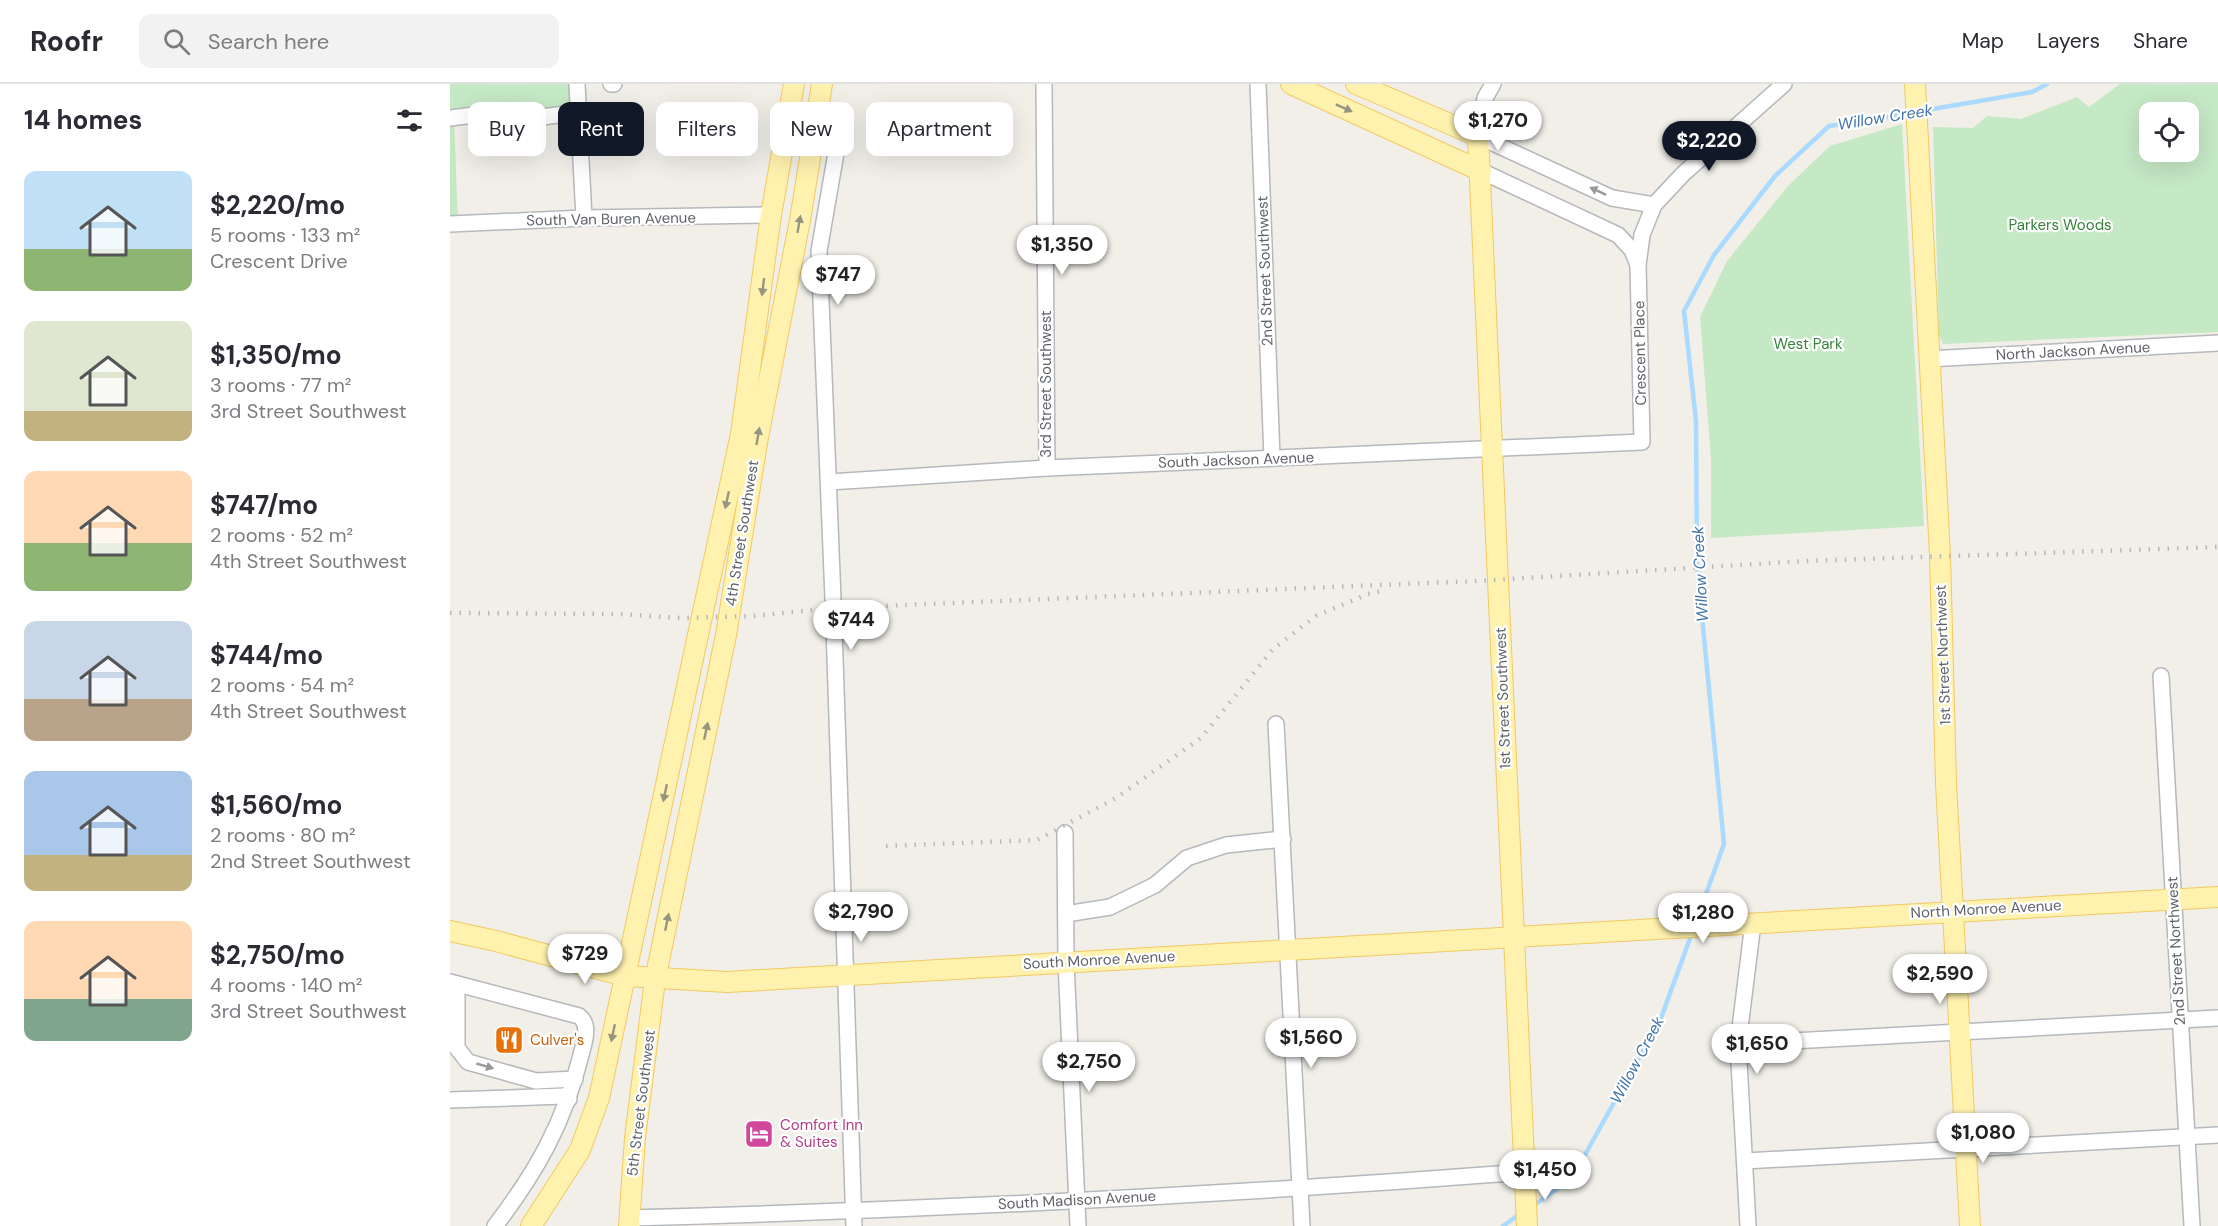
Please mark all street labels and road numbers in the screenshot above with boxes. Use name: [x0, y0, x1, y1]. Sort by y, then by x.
street label: 2nd Street Southwest: [1252, 195, 1278, 347]
street label: South Van Buren Avenue: [526, 208, 696, 230]
street label: Crescent Place: [1629, 300, 1651, 406]
street label: 3rd Street Southwest: [1036, 310, 1056, 458]
street label: North Jackson Avenue: [1995, 337, 2151, 365]
street label: South Jackson Avenue: [1158, 447, 1314, 473]
street label: 4th Street Southwest: [721, 458, 763, 607]
street label: 1st Street Northwest: [1931, 584, 1955, 725]
street label: 1st Street Southwest: [1491, 627, 1515, 769]
street label: 2nd Street Northwest: [2162, 876, 2190, 1026]
street label: North Monroe Avenue: [1910, 895, 2062, 923]
street label: South Monroe Avenue: [1022, 946, 1176, 974]
street label: 5th Street Southwest: [622, 1028, 660, 1177]
street label: South Madison Avenue: [997, 1186, 1157, 1214]

